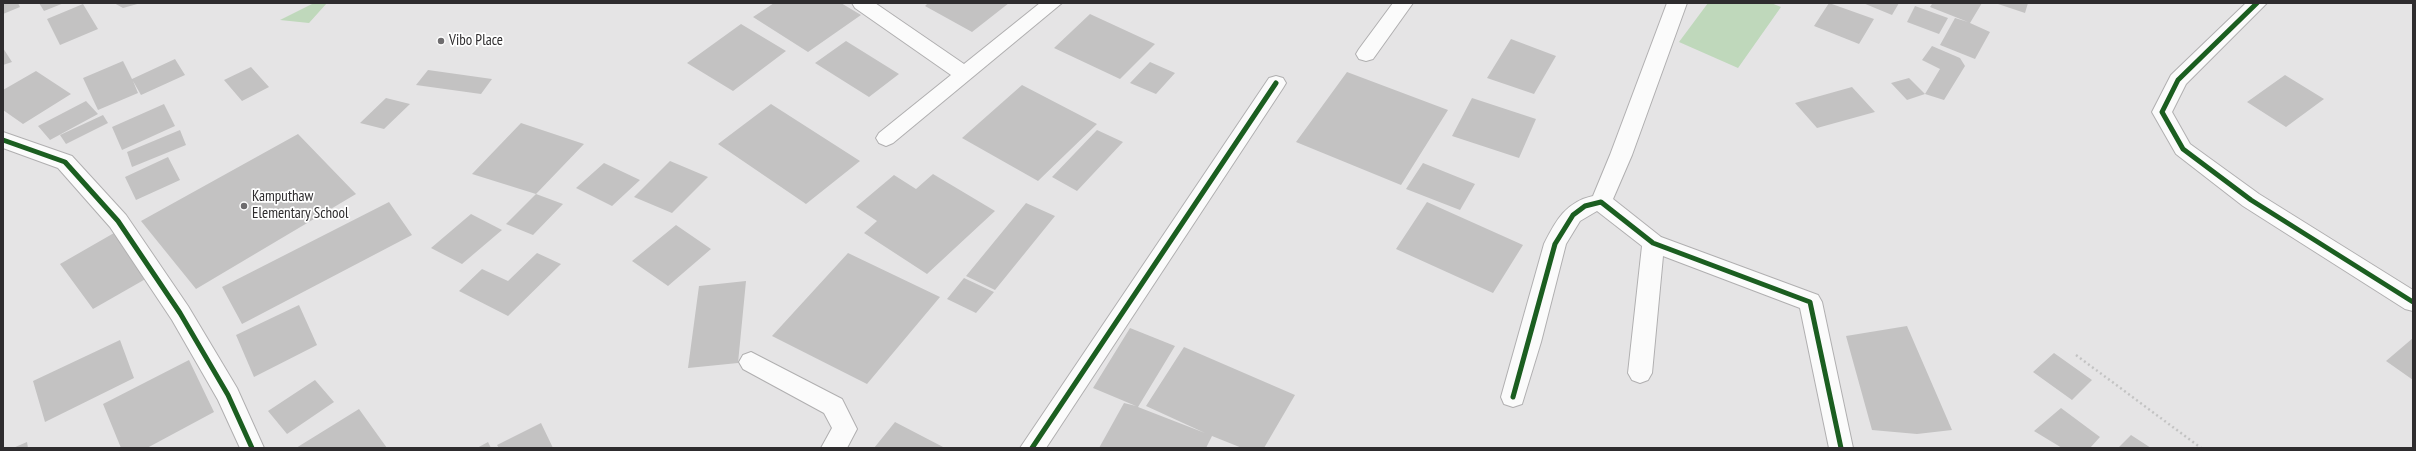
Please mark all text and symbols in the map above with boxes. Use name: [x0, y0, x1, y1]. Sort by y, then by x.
place label: Vibo Place: [449, 32, 503, 50]
marker: Vibo Place: [436, 36, 446, 46]
place label: Kamputhaw Elementary School: [252, 188, 349, 223]
marker: Kamputhaw Elementary School: [239, 201, 249, 211]

